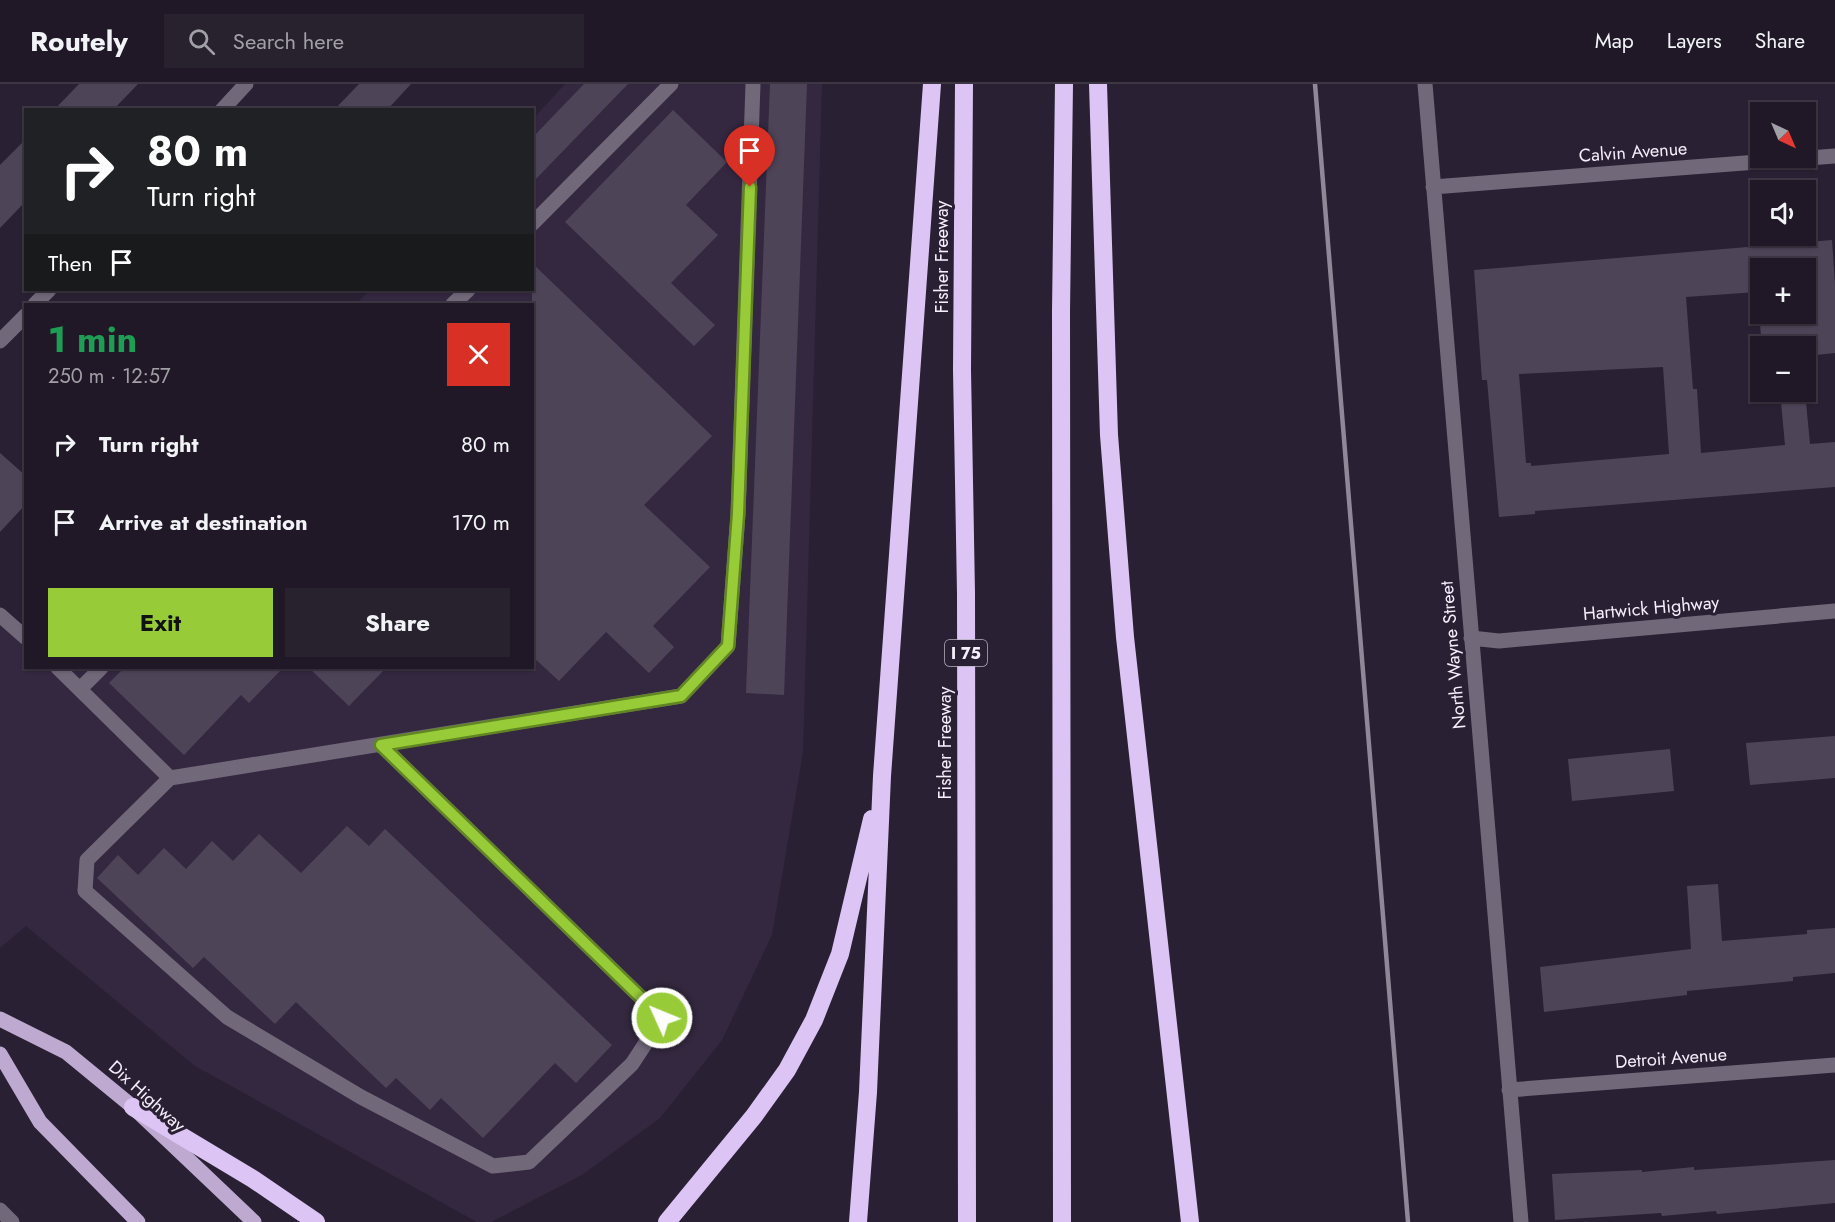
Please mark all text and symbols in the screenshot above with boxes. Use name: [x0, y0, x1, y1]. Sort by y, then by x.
search box: [164, 14, 584, 68]
text: Routely: [30, 21, 128, 62]
icon: search: [185, 25, 218, 58]
text: Search here: [233, 25, 344, 57]
text: Map: [1595, 26, 1634, 56]
text: Layers: [1667, 26, 1722, 56]
text: Share: [1755, 26, 1805, 56]
north arrow: [1750, 102, 1816, 168]
map controls: [1750, 102, 1816, 402]
text: 80 m: [147, 121, 248, 182]
pin: [724, 125, 775, 187]
icon: right: [48, 132, 126, 210]
icon: arrive: [733, 134, 766, 167]
street label: Calvin Avenue: [1578, 135, 1688, 169]
text: Turn right: [147, 177, 255, 216]
button: sound: [1750, 180, 1816, 246]
street label: Fisher Freeway: [929, 201, 955, 313]
icon: arrive: [105, 246, 138, 279]
text: Then: [48, 247, 93, 279]
button: +: [1750, 258, 1816, 324]
text: 1 min: [48, 313, 137, 365]
button: close: [447, 323, 510, 386]
button: −: [1750, 336, 1816, 402]
text: 250 m · 12:57: [48, 362, 170, 391]
icon: right: [48, 428, 81, 461]
text: Turn right: [99, 428, 199, 460]
text: 80 m: [461, 428, 510, 460]
icon: arrive: [48, 506, 81, 539]
text: Arrive at destination: [99, 506, 308, 538]
text: 170 m: [452, 506, 510, 538]
street label: North Wayne Street: [1434, 579, 1472, 730]
button: Exit: [48, 588, 273, 657]
button: Share: [285, 588, 510, 657]
street label: Hartwick Highway: [1582, 589, 1720, 627]
road number: I 75: [945, 640, 987, 666]
street label: Fisher Freeway: [932, 687, 958, 799]
position arrow: [630, 986, 694, 1050]
street label: Detroit Avenue: [1614, 1041, 1728, 1075]
street label: Dix Highway: [103, 1054, 191, 1138]

